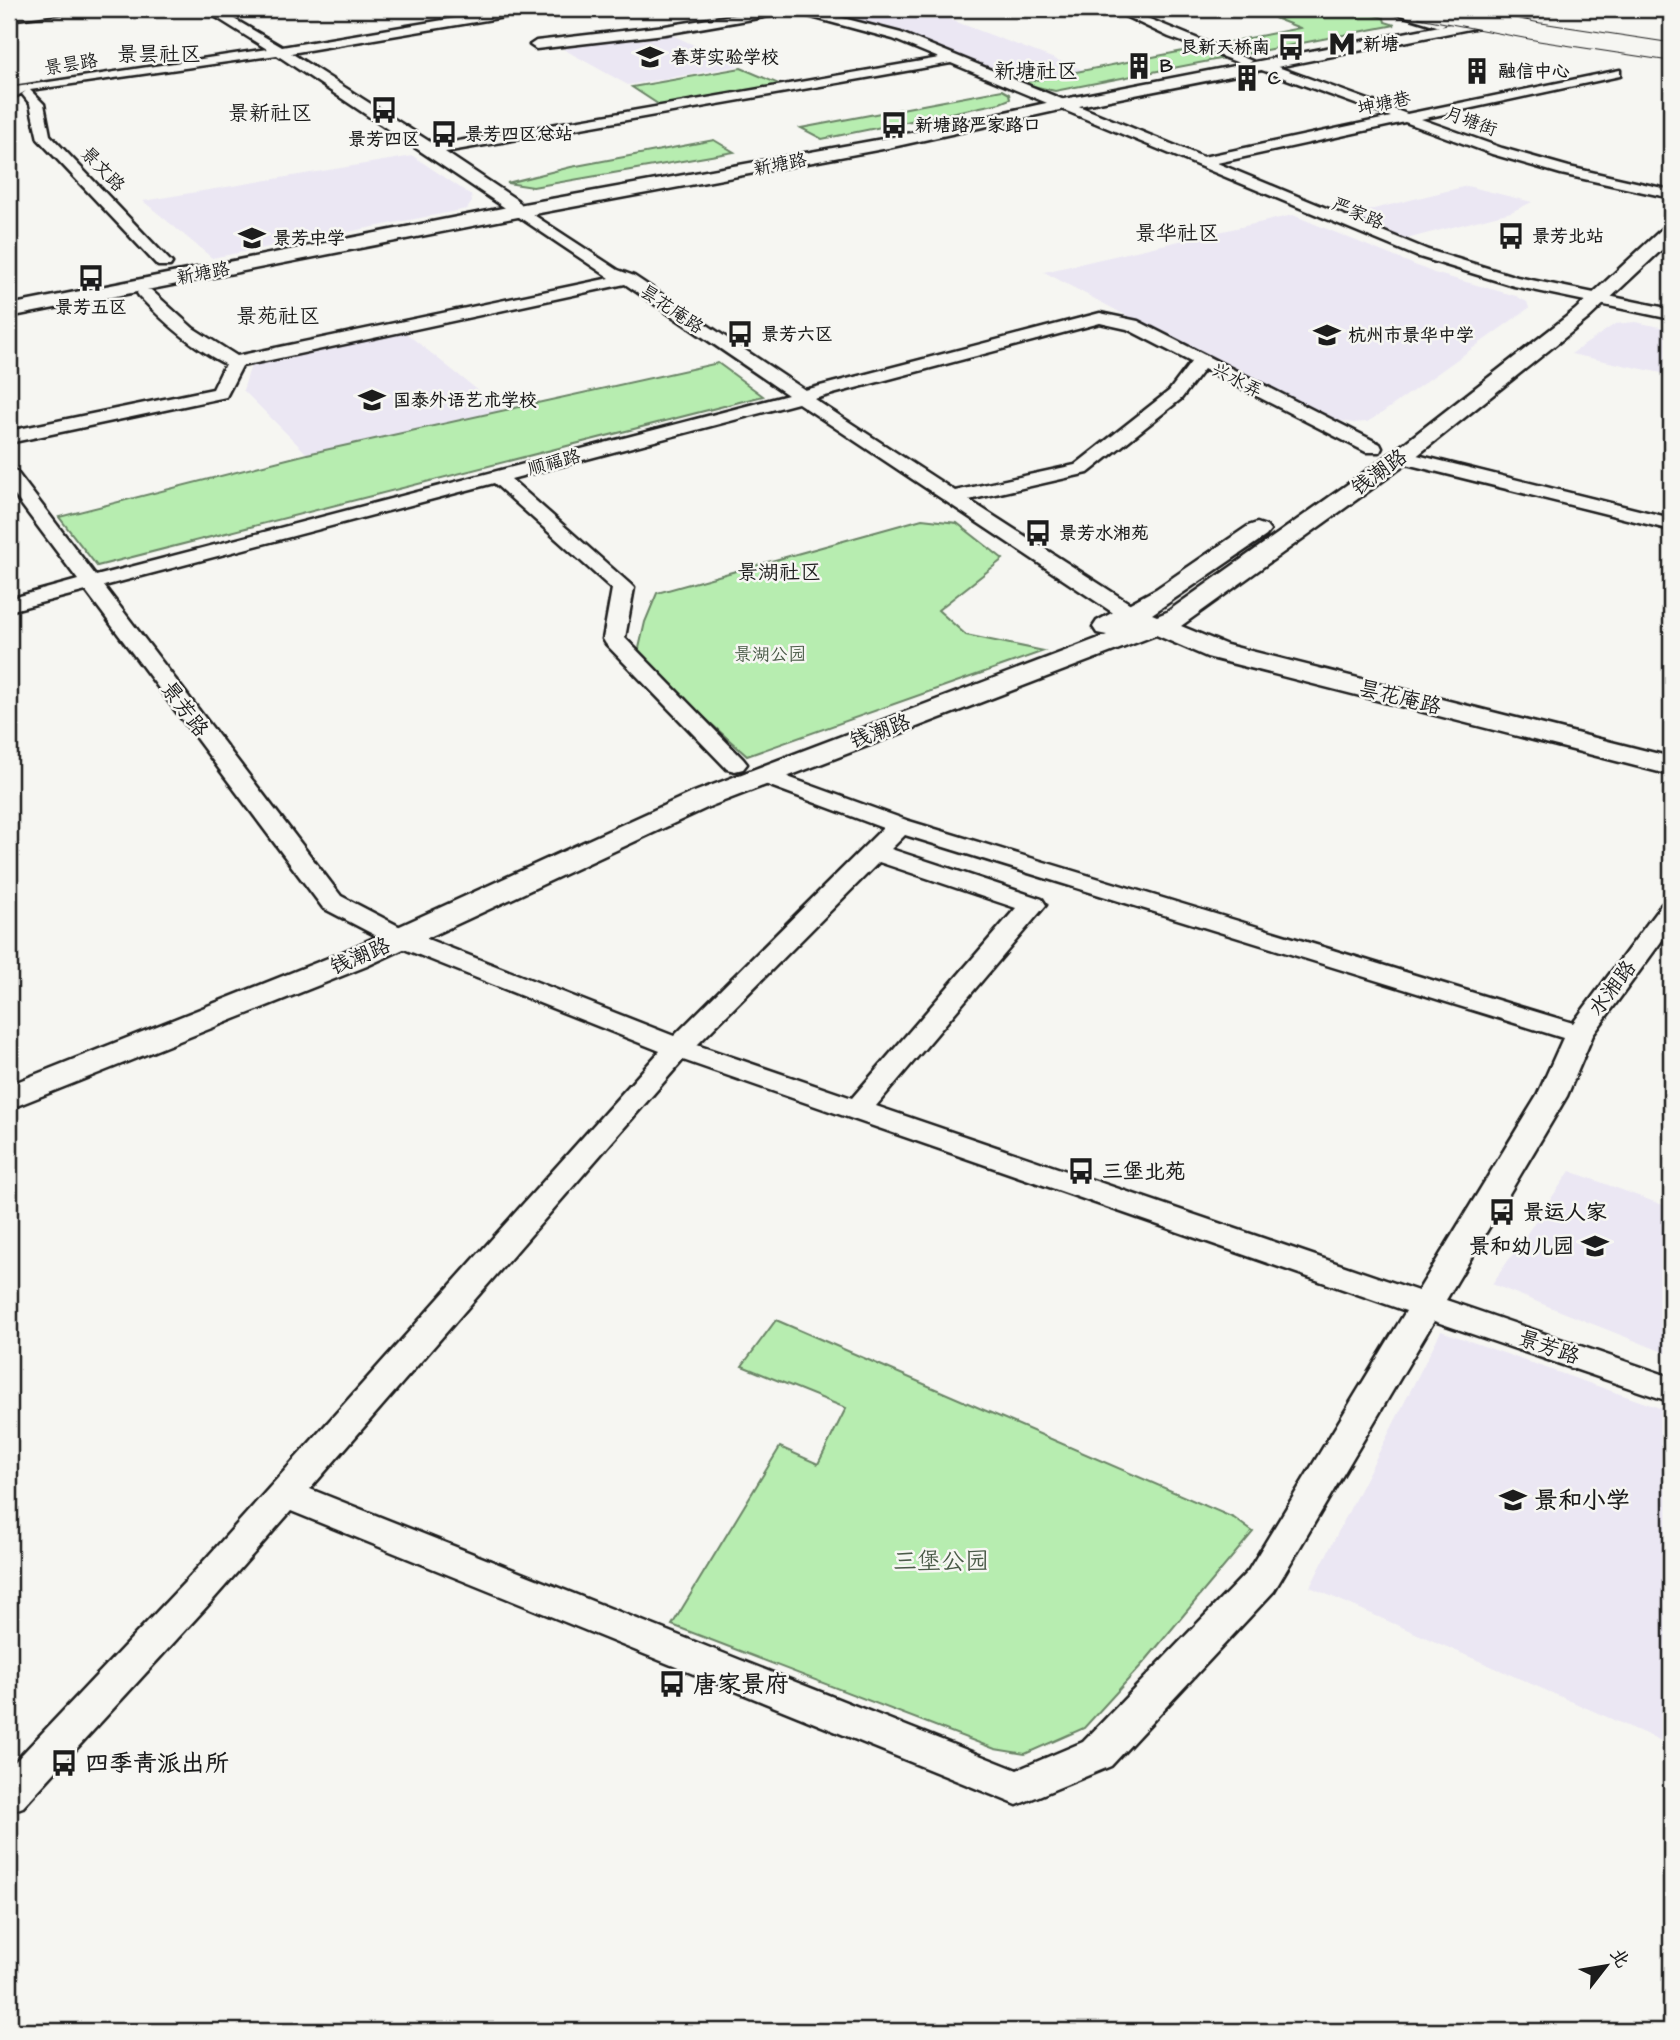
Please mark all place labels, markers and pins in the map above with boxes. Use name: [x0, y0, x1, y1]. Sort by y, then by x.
metro station icon: 新塘: [1327, 29, 1357, 59]
bus stop icon: 艮新天桥南: [1276, 32, 1306, 62]
place label: 新塘: [1363, 32, 1399, 57]
place label: 艮新天桥南: [1180, 35, 1270, 60]
school or university icon: 春芽实验学校: [635, 42, 665, 72]
place label: 春芽实验学校: [671, 45, 779, 70]
building icon: B: [1124, 51, 1154, 81]
place label: B: [1160, 54, 1173, 79]
building icon: 融信中心: [1462, 56, 1492, 86]
place label: 融信中心: [1498, 59, 1570, 84]
building icon: C: [1232, 63, 1262, 93]
place label: C: [1268, 66, 1281, 91]
bus stop icon: 景芳四区: [369, 95, 399, 125]
bus stop icon: 新塘路严家路口: [879, 110, 909, 140]
place label: 新塘路严家路口: [915, 113, 1041, 138]
bus stop icon: 景芳四区总站: [429, 119, 459, 149]
place label: 景芳四区总站: [465, 122, 573, 147]
place label: 景芳四区: [348, 127, 420, 152]
bus stop icon: 景芳北站: [1496, 221, 1526, 251]
school or university icon: 景芳中学: [237, 223, 267, 253]
place label: 景芳北站: [1532, 224, 1604, 249]
place label: 景芳中学: [273, 226, 345, 251]
bus stop icon: 景芳五区: [76, 263, 106, 293]
place label: 景芳五区: [55, 295, 127, 320]
bus stop icon: 景芳六区: [725, 319, 755, 349]
school or university icon: 杭州市景华中学: [1312, 320, 1342, 350]
place label: 景芳六区: [761, 322, 833, 347]
place label: 杭州市景华中学: [1348, 323, 1474, 348]
school or university icon: 国泰外语艺术学校: [357, 385, 387, 415]
place label: 国泰外语艺术学校: [393, 388, 537, 413]
bus stop icon: 景芳水湘苑: [1023, 518, 1053, 548]
place label: 景芳水湘苑: [1059, 521, 1149, 546]
bus stop icon: 三堡北苑: [1066, 1156, 1096, 1186]
place label: 三堡北苑: [1102, 1157, 1186, 1186]
bus stop icon: 景运人家: [1487, 1197, 1517, 1227]
place label: 景运人家: [1523, 1198, 1607, 1227]
school or university icon: 景和幼儿园: [1580, 1231, 1610, 1261]
place label: 景和幼儿园: [1469, 1232, 1574, 1261]
place label: 景和小学: [1534, 1484, 1630, 1518]
school or university icon: 景和小学: [1498, 1485, 1528, 1515]
place label: 唐家景府: [693, 1668, 789, 1702]
bus stop icon: 唐家景府: [657, 1669, 687, 1699]
place label: 四季青派出所: [85, 1747, 229, 1781]
bus stop icon: 四季青派出所: [49, 1748, 79, 1778]

